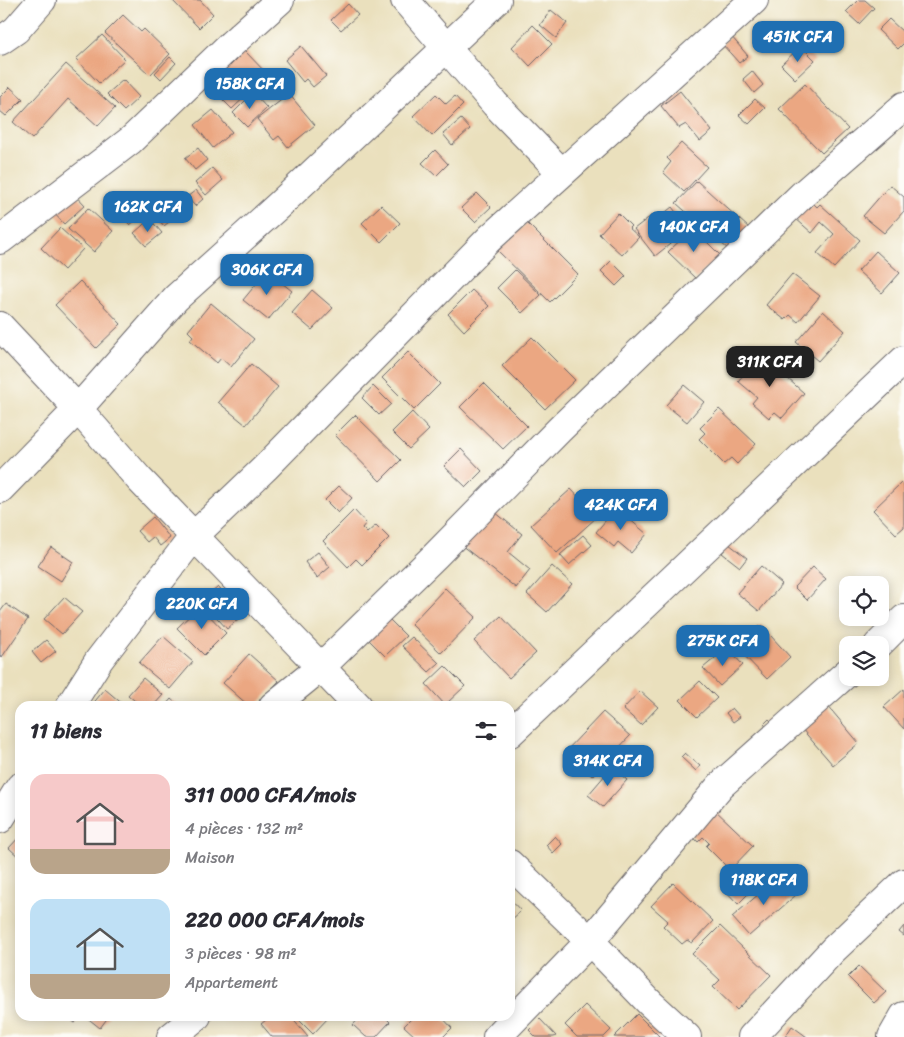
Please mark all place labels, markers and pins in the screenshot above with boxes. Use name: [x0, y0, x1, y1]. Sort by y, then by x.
pin: 451K CFA: [746, 20, 850, 63]
pin: 158K CFA: [198, 68, 302, 110]
pin: 162K CFA: [96, 190, 200, 233]
pin: 140K CFA: [642, 210, 746, 253]
pin: 306K CFA: [215, 254, 319, 296]
pin: 311K CFA: [718, 346, 822, 388]
pin: 424K CFA: [569, 488, 673, 531]
pin: 220K CFA: [150, 588, 254, 630]
pin: 275K CFA: [671, 624, 775, 667]
pin: 314K CFA: [556, 744, 660, 787]
pin: 118K CFA: [712, 864, 816, 906]

